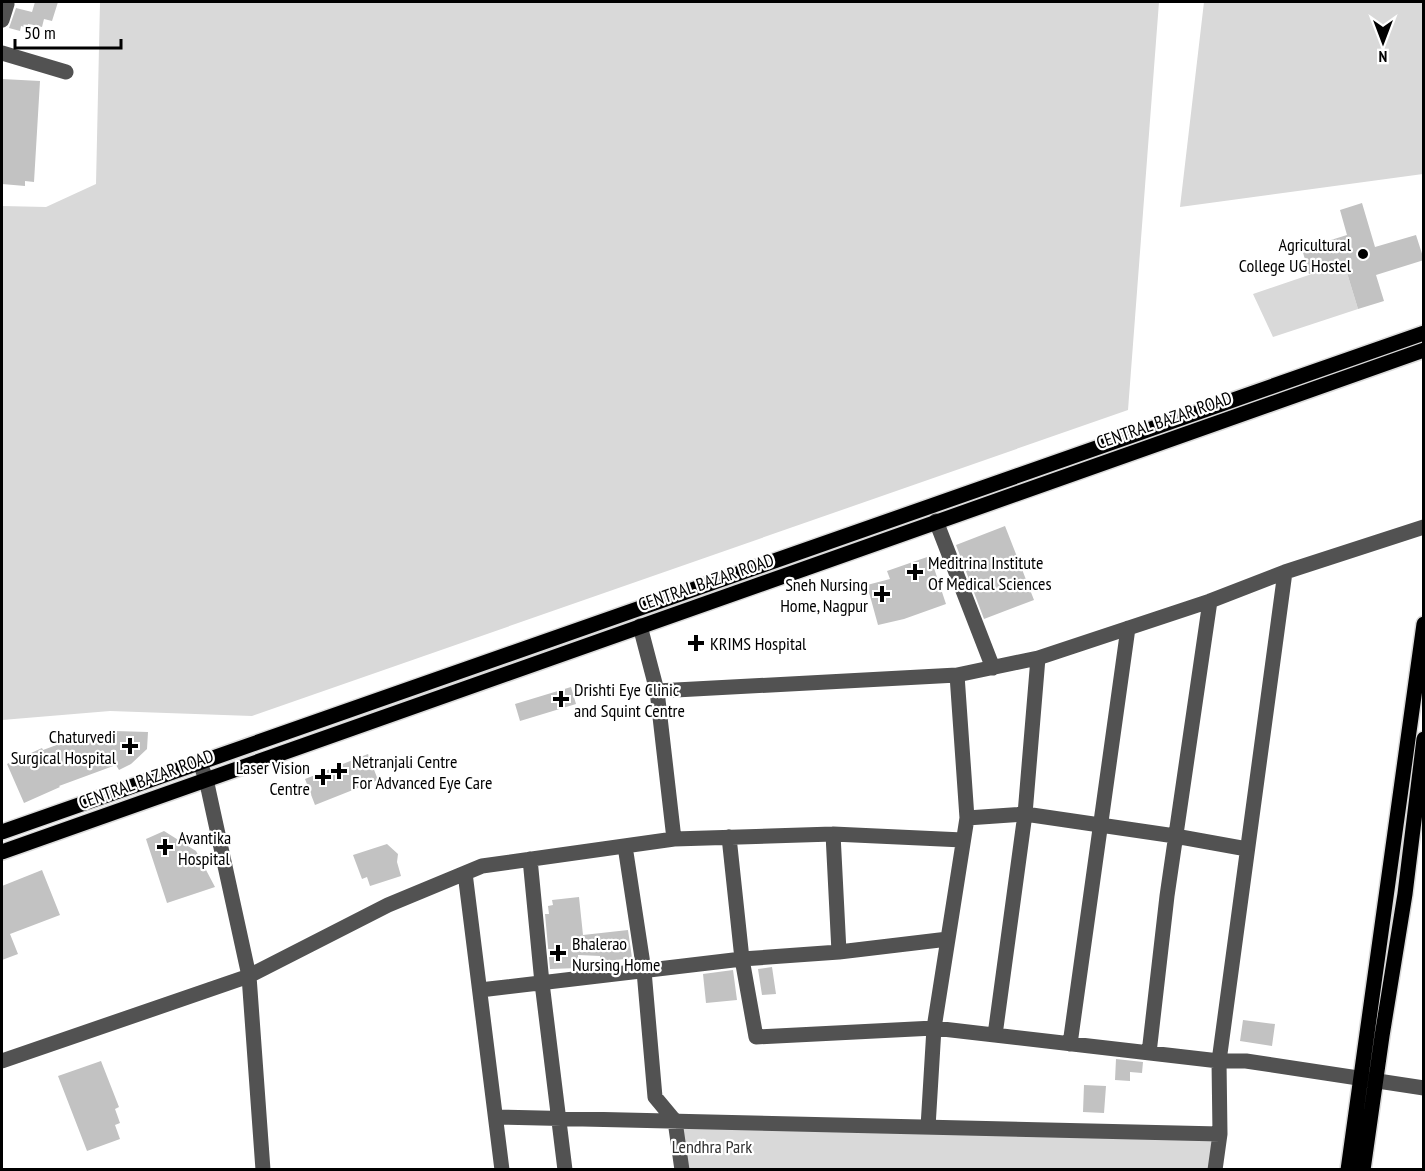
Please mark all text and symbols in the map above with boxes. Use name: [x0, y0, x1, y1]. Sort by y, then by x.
scale bar: [15, 12, 122, 50]
north arrow: [1353, 12, 1413, 72]
text: 50 m: [24, 21, 56, 44]
text: N: [1379, 47, 1387, 67]
place label: Agricultural College UG Hostel: [1239, 233, 1352, 277]
marker: Agricultural College UG Hostel: [1356, 247, 1370, 261]
street label: CENTRAL BAZAR ROAD: [1093, 386, 1235, 454]
street label: CENTRAL BAZAR ROAD: [635, 548, 777, 616]
place label: Meditrina Institute Of Medical Sciences: [928, 551, 1052, 595]
marker: Meditrina Institute Of Medical Sciences: [906, 563, 924, 581]
place label: Sneh Nursing Home, Nagpur: [780, 573, 868, 617]
marker: Sneh Nursing Home, Nagpur: [873, 585, 891, 603]
place label: KRIMS Hospital: [710, 632, 807, 655]
marker: KRIMS Hospital: [687, 634, 705, 652]
place label: Drishti Eye Clinic and Squint Centre: [574, 678, 685, 722]
marker: Drishti Eye Clinic and Squint Centre: [552, 690, 570, 708]
place label: Chaturvedi Surgical Hospital: [11, 725, 117, 769]
marker: Chaturvedi Surgical Hospital: [121, 737, 139, 755]
street label: CENTRAL BAZAR ROAD: [75, 744, 217, 814]
place label: Netranjali Centre For Advanced Eye Care: [352, 750, 492, 794]
place label: Laser Vision Centre: [236, 756, 310, 800]
marker: Netranjali Centre For Advanced Eye Care: [330, 762, 348, 780]
marker: Laser Vision Centre: [314, 768, 332, 786]
place label: Avantika Hospital: [178, 826, 231, 870]
marker: Avantika Hospital: [156, 838, 174, 856]
place label: Bhalerao Nursing Home: [572, 932, 661, 976]
marker: Bhalerao Nursing Home: [549, 944, 567, 962]
park label: Lendhra Park: [672, 1135, 752, 1158]

